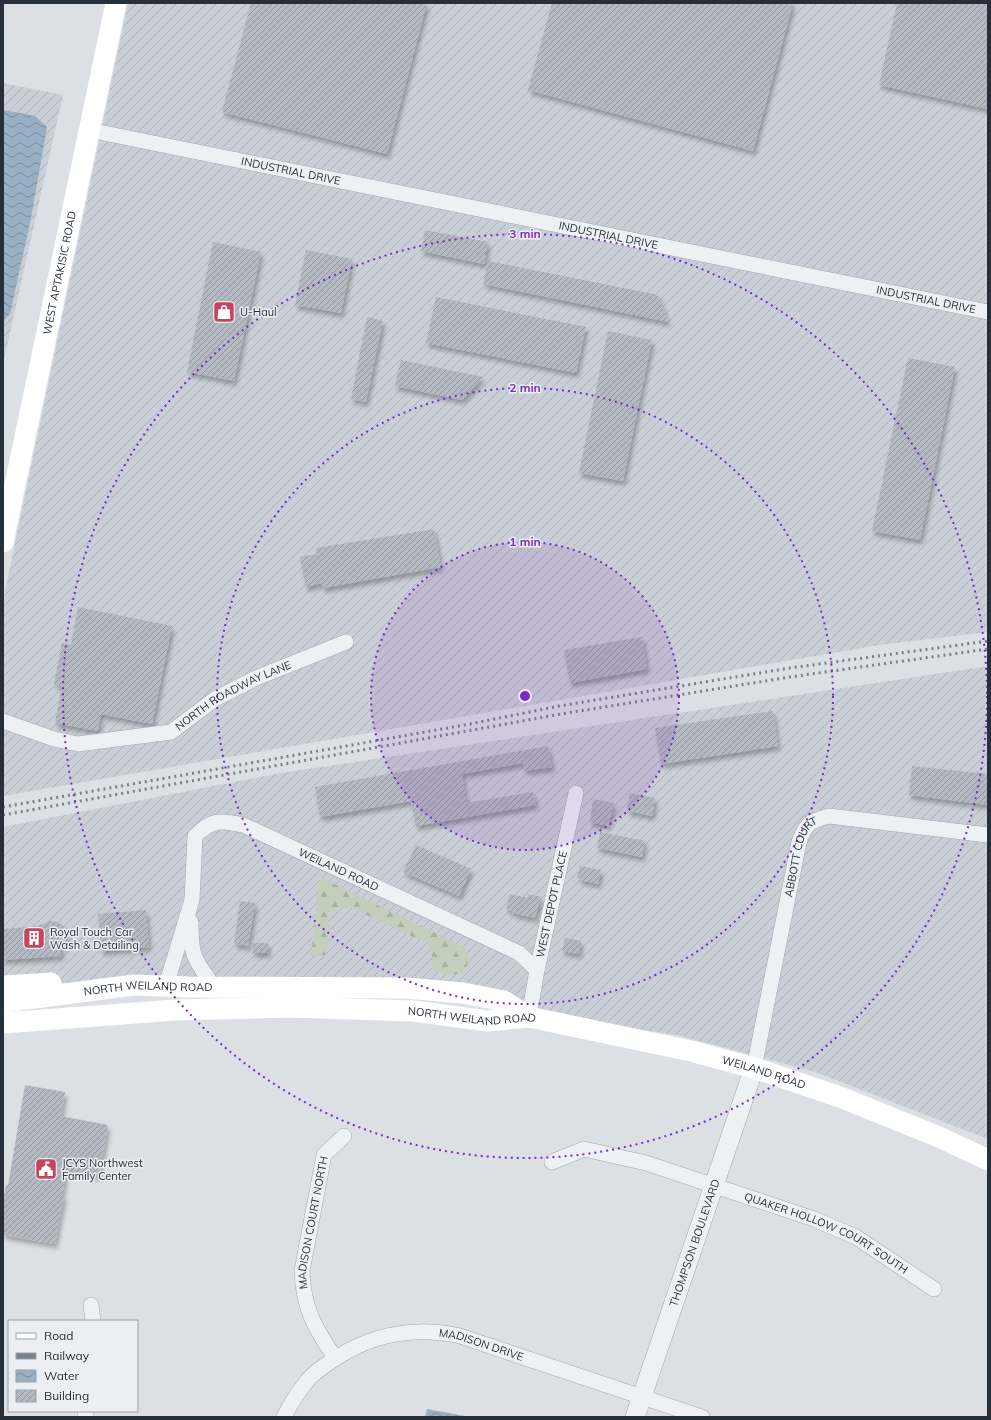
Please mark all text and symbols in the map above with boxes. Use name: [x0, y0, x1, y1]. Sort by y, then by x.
street label: INDUSTRIAL DRIVE: [240, 154, 342, 188]
street label: WEST APTAKISIC ROAD: [40, 210, 79, 336]
street label: INDUSTRIAL DRIVE: [558, 218, 659, 252]
text: 3 min: [509, 226, 541, 241]
street label: INDUSTRIAL DRIVE: [875, 283, 977, 316]
shop icon: U-Haul: [211, 299, 237, 325]
place label: U-Haul: [240, 305, 277, 319]
text: 2 min: [509, 380, 541, 395]
text: 1 min: [509, 534, 541, 549]
street label: NORTH ROADWAY LANE: [172, 658, 293, 733]
centre of rings: [518, 689, 532, 703]
street label: ABBOTT COURT: [781, 813, 820, 898]
street label: WEILAND ROAD: [296, 845, 381, 894]
street label: WEST DEPOT PLACE: [533, 850, 570, 959]
building icon: Royal Touch Car Wash & Detailing: [21, 925, 47, 951]
place label: Royal Touch Car Wash & Detailing: [50, 925, 139, 952]
street label: NORTH WEILAND ROAD: [83, 978, 212, 998]
street label: NORTH WEILAND ROAD: [408, 1004, 537, 1028]
street label: WEILAND ROAD: [721, 1053, 808, 1092]
street label: MADISON COURT NORTH: [295, 1155, 331, 1290]
public building icon: JCYS Northwest Family Center: [33, 1156, 59, 1182]
place label: JCYS Northwest Family Center: [62, 1156, 143, 1183]
street label: THOMPSON BOULEVARD: [666, 1177, 723, 1309]
street label: QUAKER HOLLOW COURT SOUTH: [742, 1189, 911, 1277]
legend: [8, 1320, 138, 1412]
street label: MADISON DRIVE: [438, 1326, 525, 1364]
text: Road: [44, 1328, 73, 1343]
text: Railway: [44, 1348, 90, 1363]
text: Water: [44, 1368, 80, 1383]
text: Building: [44, 1388, 89, 1403]

